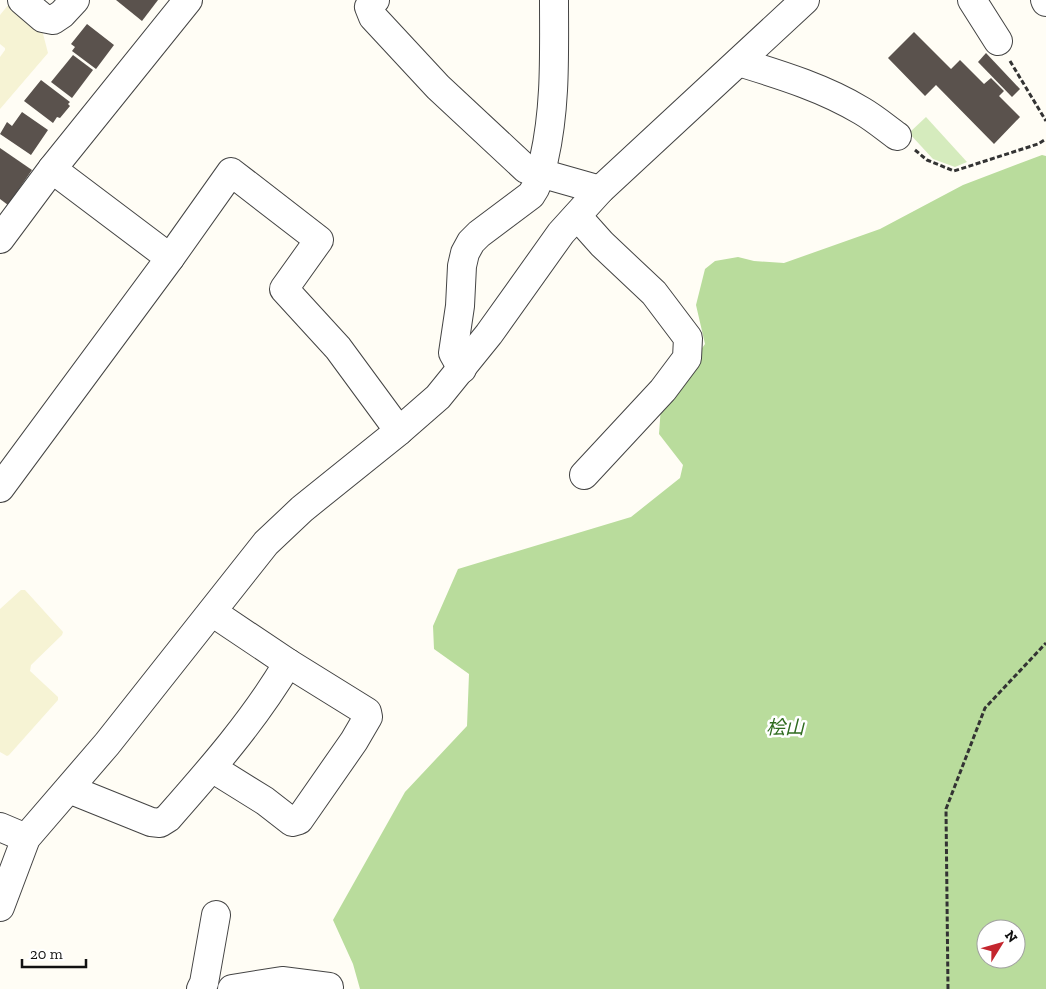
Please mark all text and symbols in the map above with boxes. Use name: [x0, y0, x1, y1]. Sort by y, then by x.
park label: 桧山: [766, 716, 805, 739]
north arrow: [976, 919, 1026, 969]
text: N: [1001, 927, 1021, 946]
scale bar: [22, 936, 86, 968]
text: 20 m: [30, 945, 63, 963]

